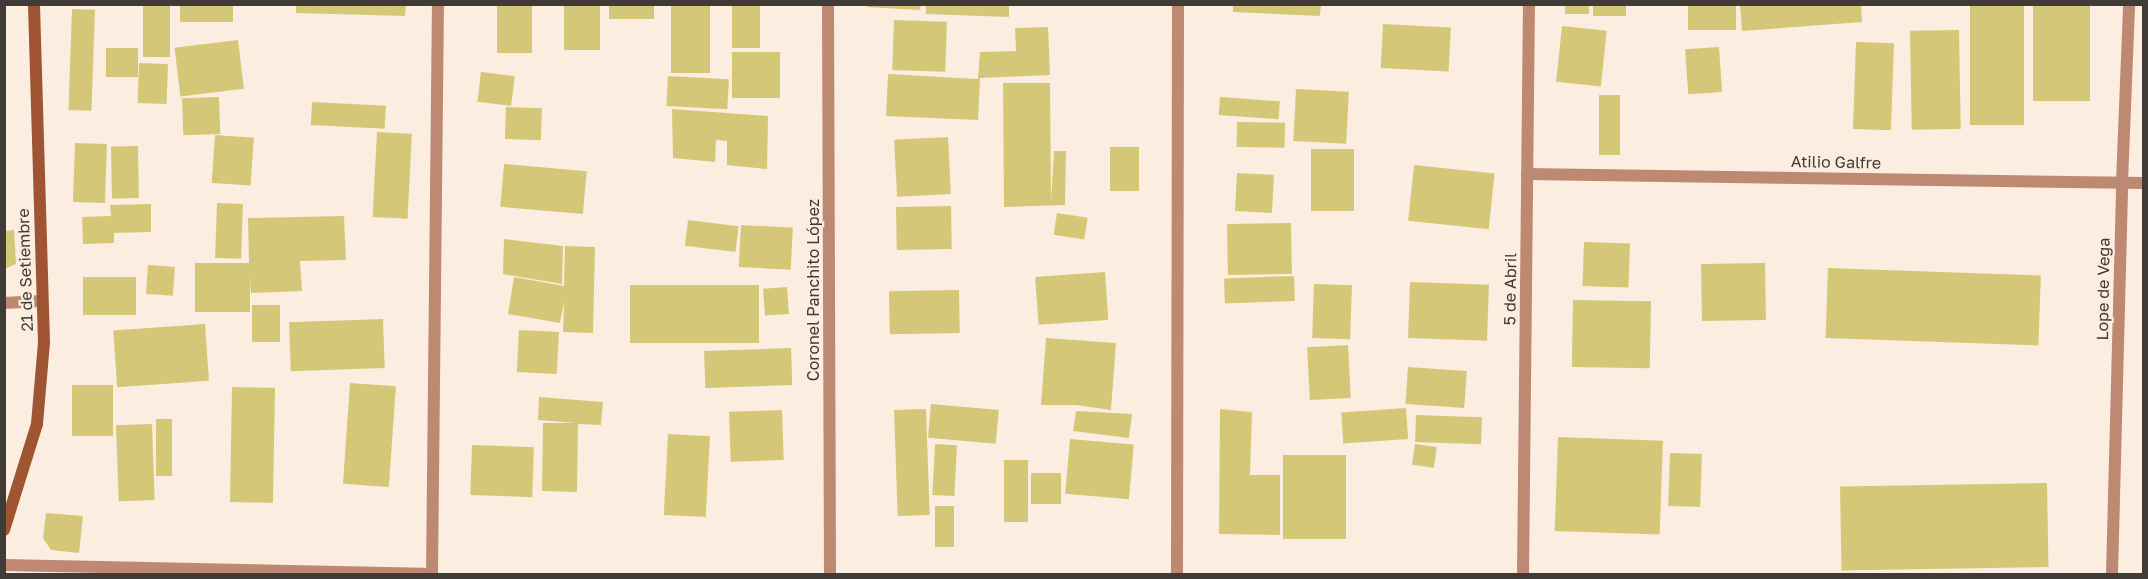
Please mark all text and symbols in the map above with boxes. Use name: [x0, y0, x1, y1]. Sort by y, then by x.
street label: Atilio Galfre: [1791, 152, 1881, 172]
street label: Coronel Panchito López: [803, 199, 823, 381]
street label: 21 de Setiembre: [13, 208, 37, 332]
street label: Lope de Vega: [2093, 237, 2113, 341]
street label: 5 de Abril: [1500, 253, 1520, 325]

